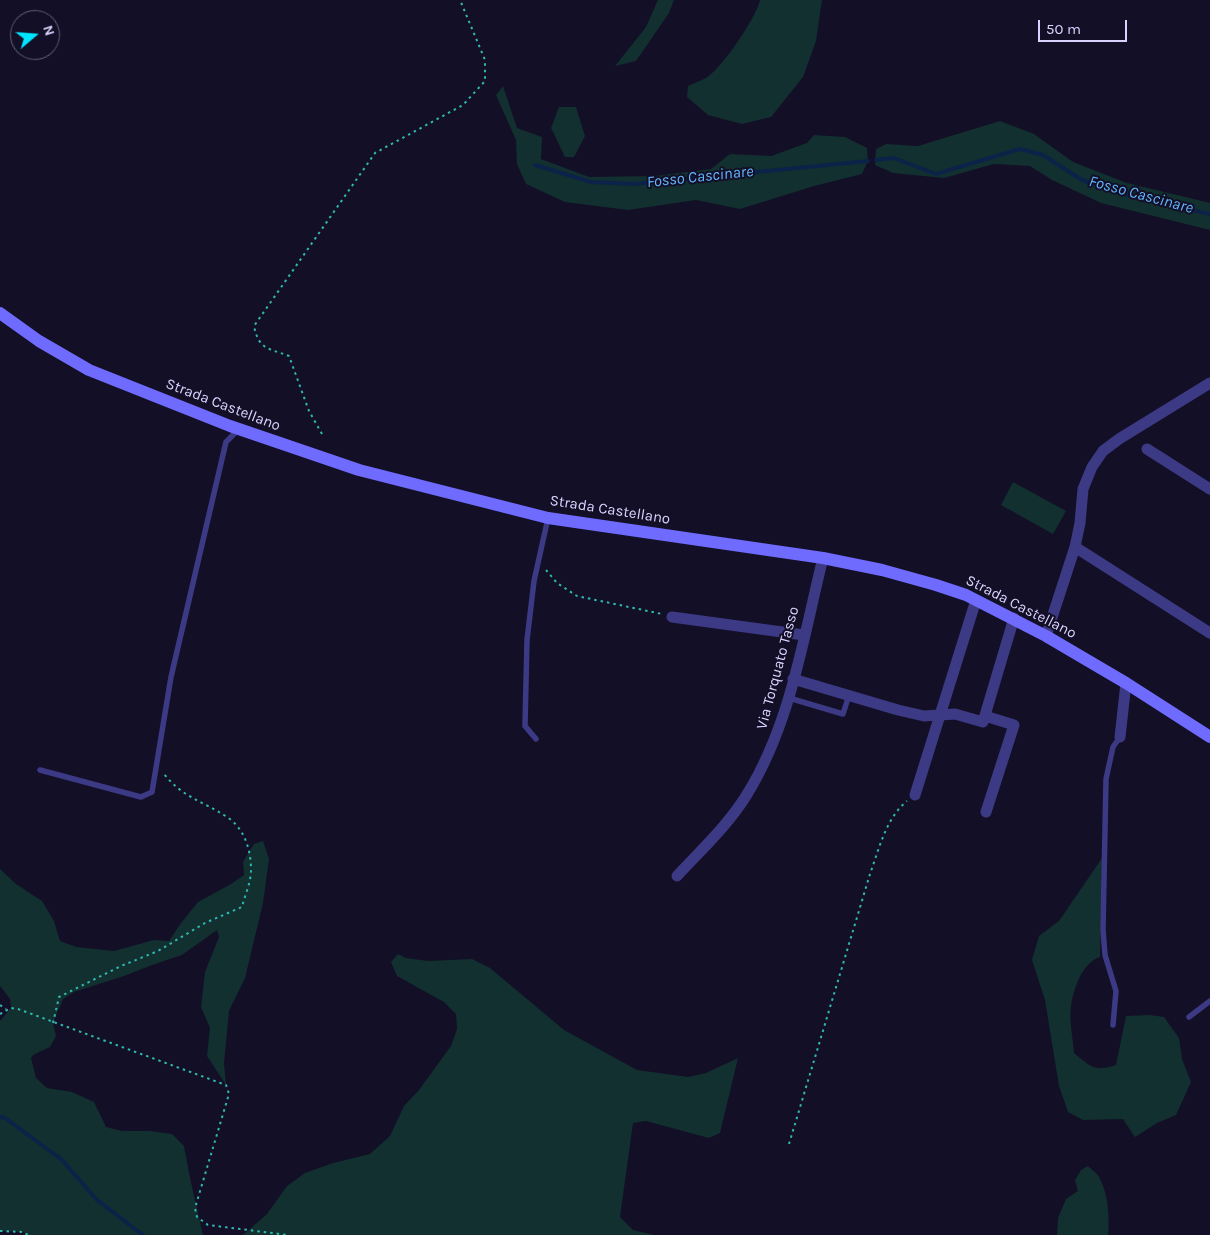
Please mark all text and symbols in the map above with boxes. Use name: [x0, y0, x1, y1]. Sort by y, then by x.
north arrow: [10, 10, 60, 60]
scale bar: [1040, 10, 1129, 42]
text: 50 m: [1046, 20, 1081, 38]
text: N: [39, 23, 58, 38]
water label: Fosso Cascinare: [646, 162, 754, 192]
water label: Fosso Cascinare: [1087, 172, 1195, 218]
street label: Strada Castellano: [163, 375, 283, 435]
street label: Strada Castellano: [549, 492, 671, 528]
street label: Strada Castellano: [963, 571, 1079, 643]
street label: Via Torquato Tasso: [753, 605, 803, 731]

